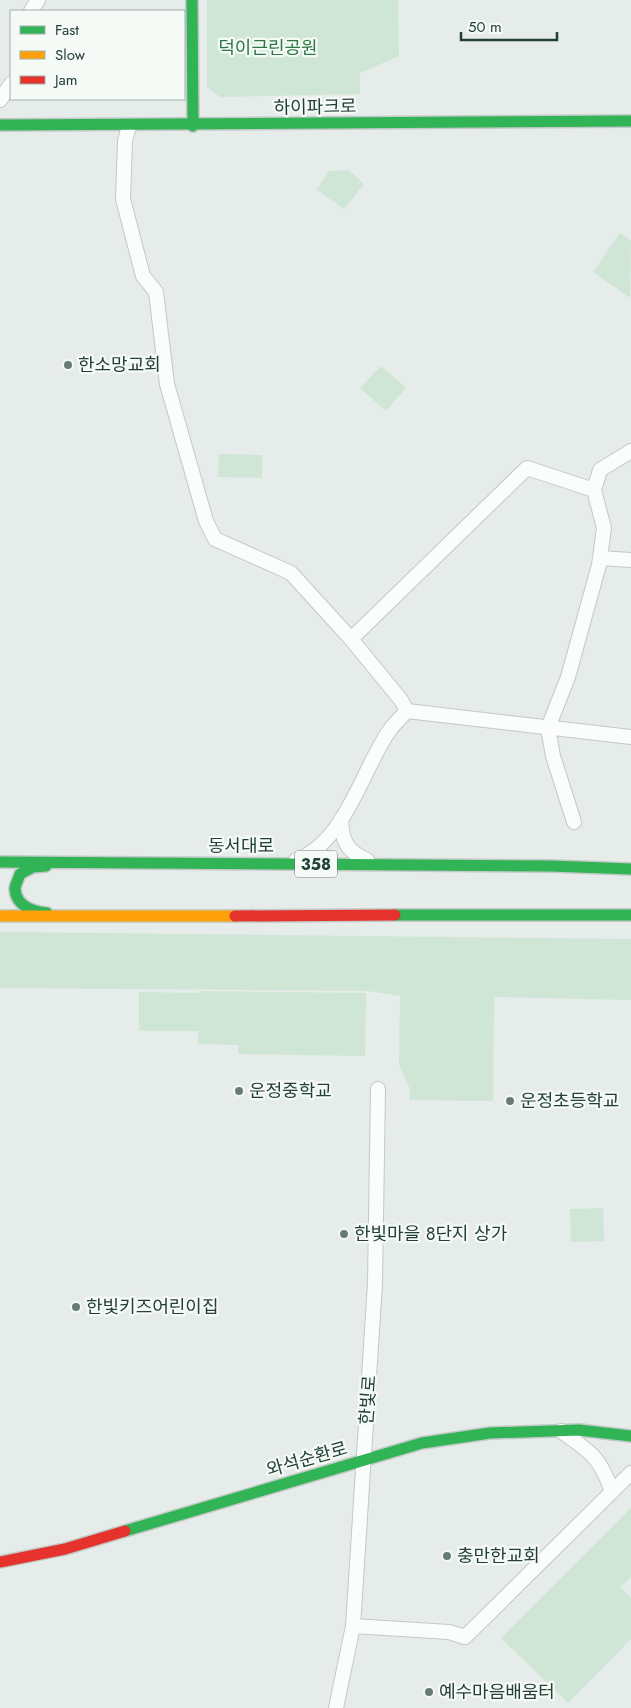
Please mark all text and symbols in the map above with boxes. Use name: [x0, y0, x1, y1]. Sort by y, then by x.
legend: [10, 10, 185, 100]
scale bar: [461, 10, 557, 42]
text: 50 m: [468, 16, 502, 38]
text: Fast: [55, 19, 79, 41]
park label: 덕이근린공원: [218, 35, 318, 61]
text: Slow: [55, 44, 86, 66]
text: Jam: [53, 69, 78, 91]
street label: 하이파크로: [273, 93, 357, 121]
place label: 한소망교회: [78, 352, 161, 378]
marker: 한소망교회: [62, 359, 74, 371]
street label: 동서대로: [208, 833, 274, 859]
road number: 358: [295, 851, 337, 878]
place label: 운정중학교: [249, 1078, 332, 1104]
marker: 운정중학교: [233, 1085, 245, 1097]
place label: 운정초등학교: [520, 1088, 619, 1114]
marker: 운정초등학교: [504, 1095, 516, 1107]
place label: 한빛마을 8단지 상가: [354, 1221, 508, 1247]
marker: 한빛마을 8단지 상가: [338, 1228, 350, 1240]
place label: 한빛키즈어린이집: [86, 1294, 218, 1320]
marker: 한빛키즈어린이집: [70, 1301, 82, 1313]
street label: 한빛로: [353, 1374, 383, 1426]
street label: 와석순환로: [264, 1435, 350, 1483]
place label: 충만한교회: [457, 1543, 540, 1569]
marker: 충만한교회: [441, 1550, 453, 1562]
place label: 예수마음배움터: [439, 1679, 555, 1705]
marker: 예수마음배움터: [423, 1686, 435, 1698]

